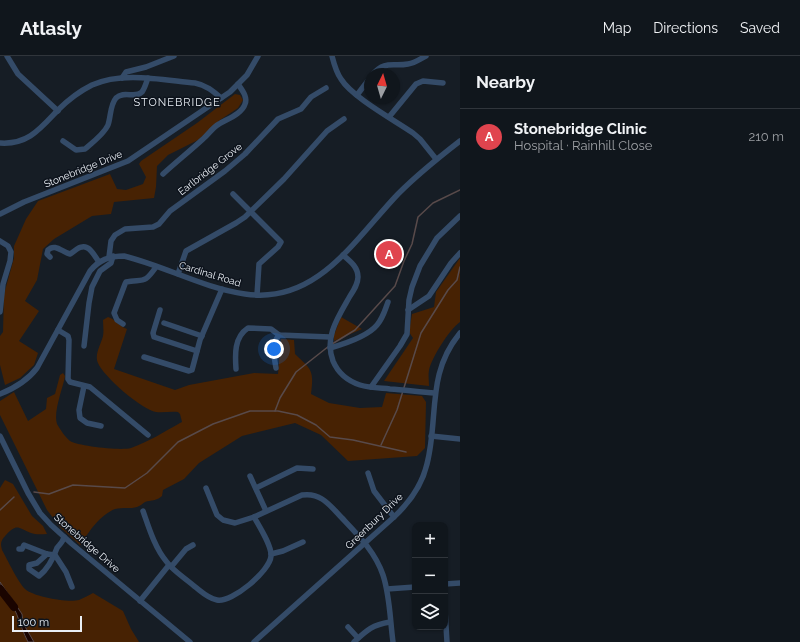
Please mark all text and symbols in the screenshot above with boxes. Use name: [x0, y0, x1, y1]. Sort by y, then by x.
text: Atlasly: [20, 17, 82, 39]
text: Map: [603, 20, 631, 36]
text: Directions: [653, 20, 718, 36]
text: Saved: [740, 20, 780, 36]
north arrow: [364, 68, 400, 104]
text: Nearby: [476, 72, 535, 92]
district label: STONEBRIDGE: [133, 96, 221, 109]
text: Stonebridge Clinic: [514, 120, 647, 138]
text: A: [485, 129, 493, 144]
text: 210 m: [748, 129, 784, 144]
text: Hospital · Rainhill Close: [514, 138, 652, 153]
street label: Earlbridge Grove: [176, 141, 244, 197]
street label: Stonebridge Drive: [42, 148, 124, 190]
pin: A: [376, 239, 402, 269]
street label: Cardinal Road: [178, 259, 242, 289]
your location: [264, 339, 284, 359]
street label: Greenbury Drive: [343, 491, 405, 551]
street label: Stonebridge Drive: [52, 511, 122, 575]
map controls: [412, 522, 448, 630]
button: +: [412, 522, 448, 558]
button: −: [412, 558, 448, 594]
button: layers: [412, 594, 448, 630]
scale bar: [12, 614, 82, 633]
text: 100 m: [18, 616, 49, 629]

